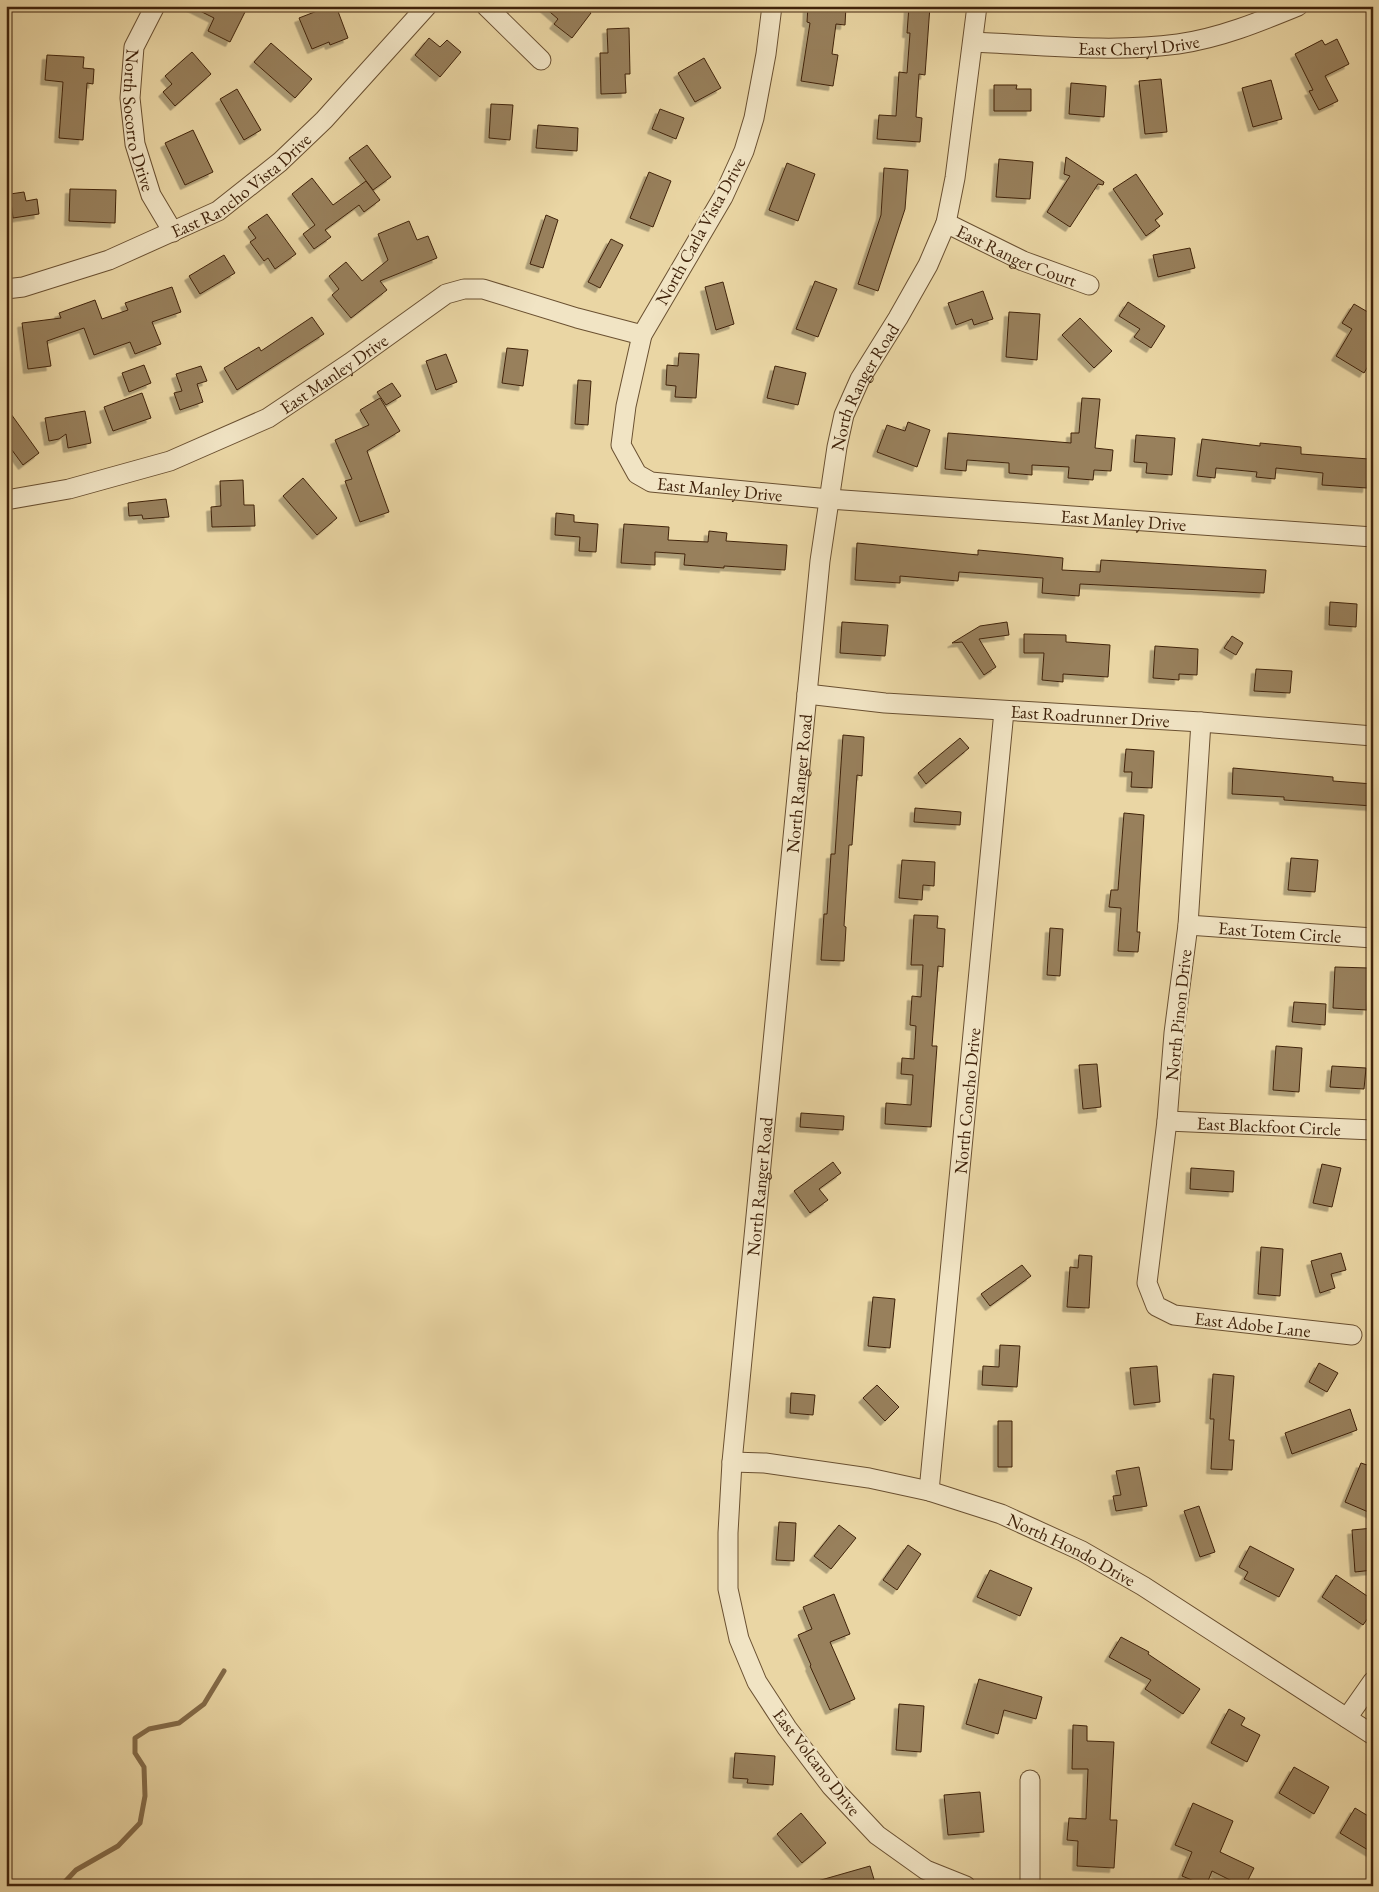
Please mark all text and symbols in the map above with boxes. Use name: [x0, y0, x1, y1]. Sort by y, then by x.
street label: East Cheryl Drive: [1078, 29, 1201, 60]
street label: North Socorro Drive: [118, 48, 160, 194]
street label: East Rancho Vista Drive: [167, 127, 315, 242]
street label: North Carla Vista Drive: [650, 153, 750, 309]
street label: East Ranger Court: [953, 219, 1080, 291]
street label: North Ranger Road: [825, 318, 904, 453]
street label: East Manley Drive: [275, 328, 392, 418]
street label: East Manley Drive: [656, 471, 784, 506]
street label: East Manley Drive: [1060, 504, 1187, 535]
street label: East Roadrunner Drive: [1010, 699, 1170, 732]
street label: North Ranger Road: [780, 712, 817, 854]
street label: East Totem Circle: [1217, 916, 1342, 947]
street label: North Pinon Drive: [1160, 948, 1196, 1082]
street label: North Concho Drive: [948, 1027, 985, 1175]
street label: East Blackfoot Circle: [1196, 1111, 1341, 1140]
street label: North Ranger Road: [741, 1115, 777, 1257]
street label: East Adobe Lane: [1194, 1306, 1312, 1342]
street label: North Hondo Drive: [1004, 1507, 1140, 1591]
street label: East Volcano Drive: [768, 1704, 866, 1820]

